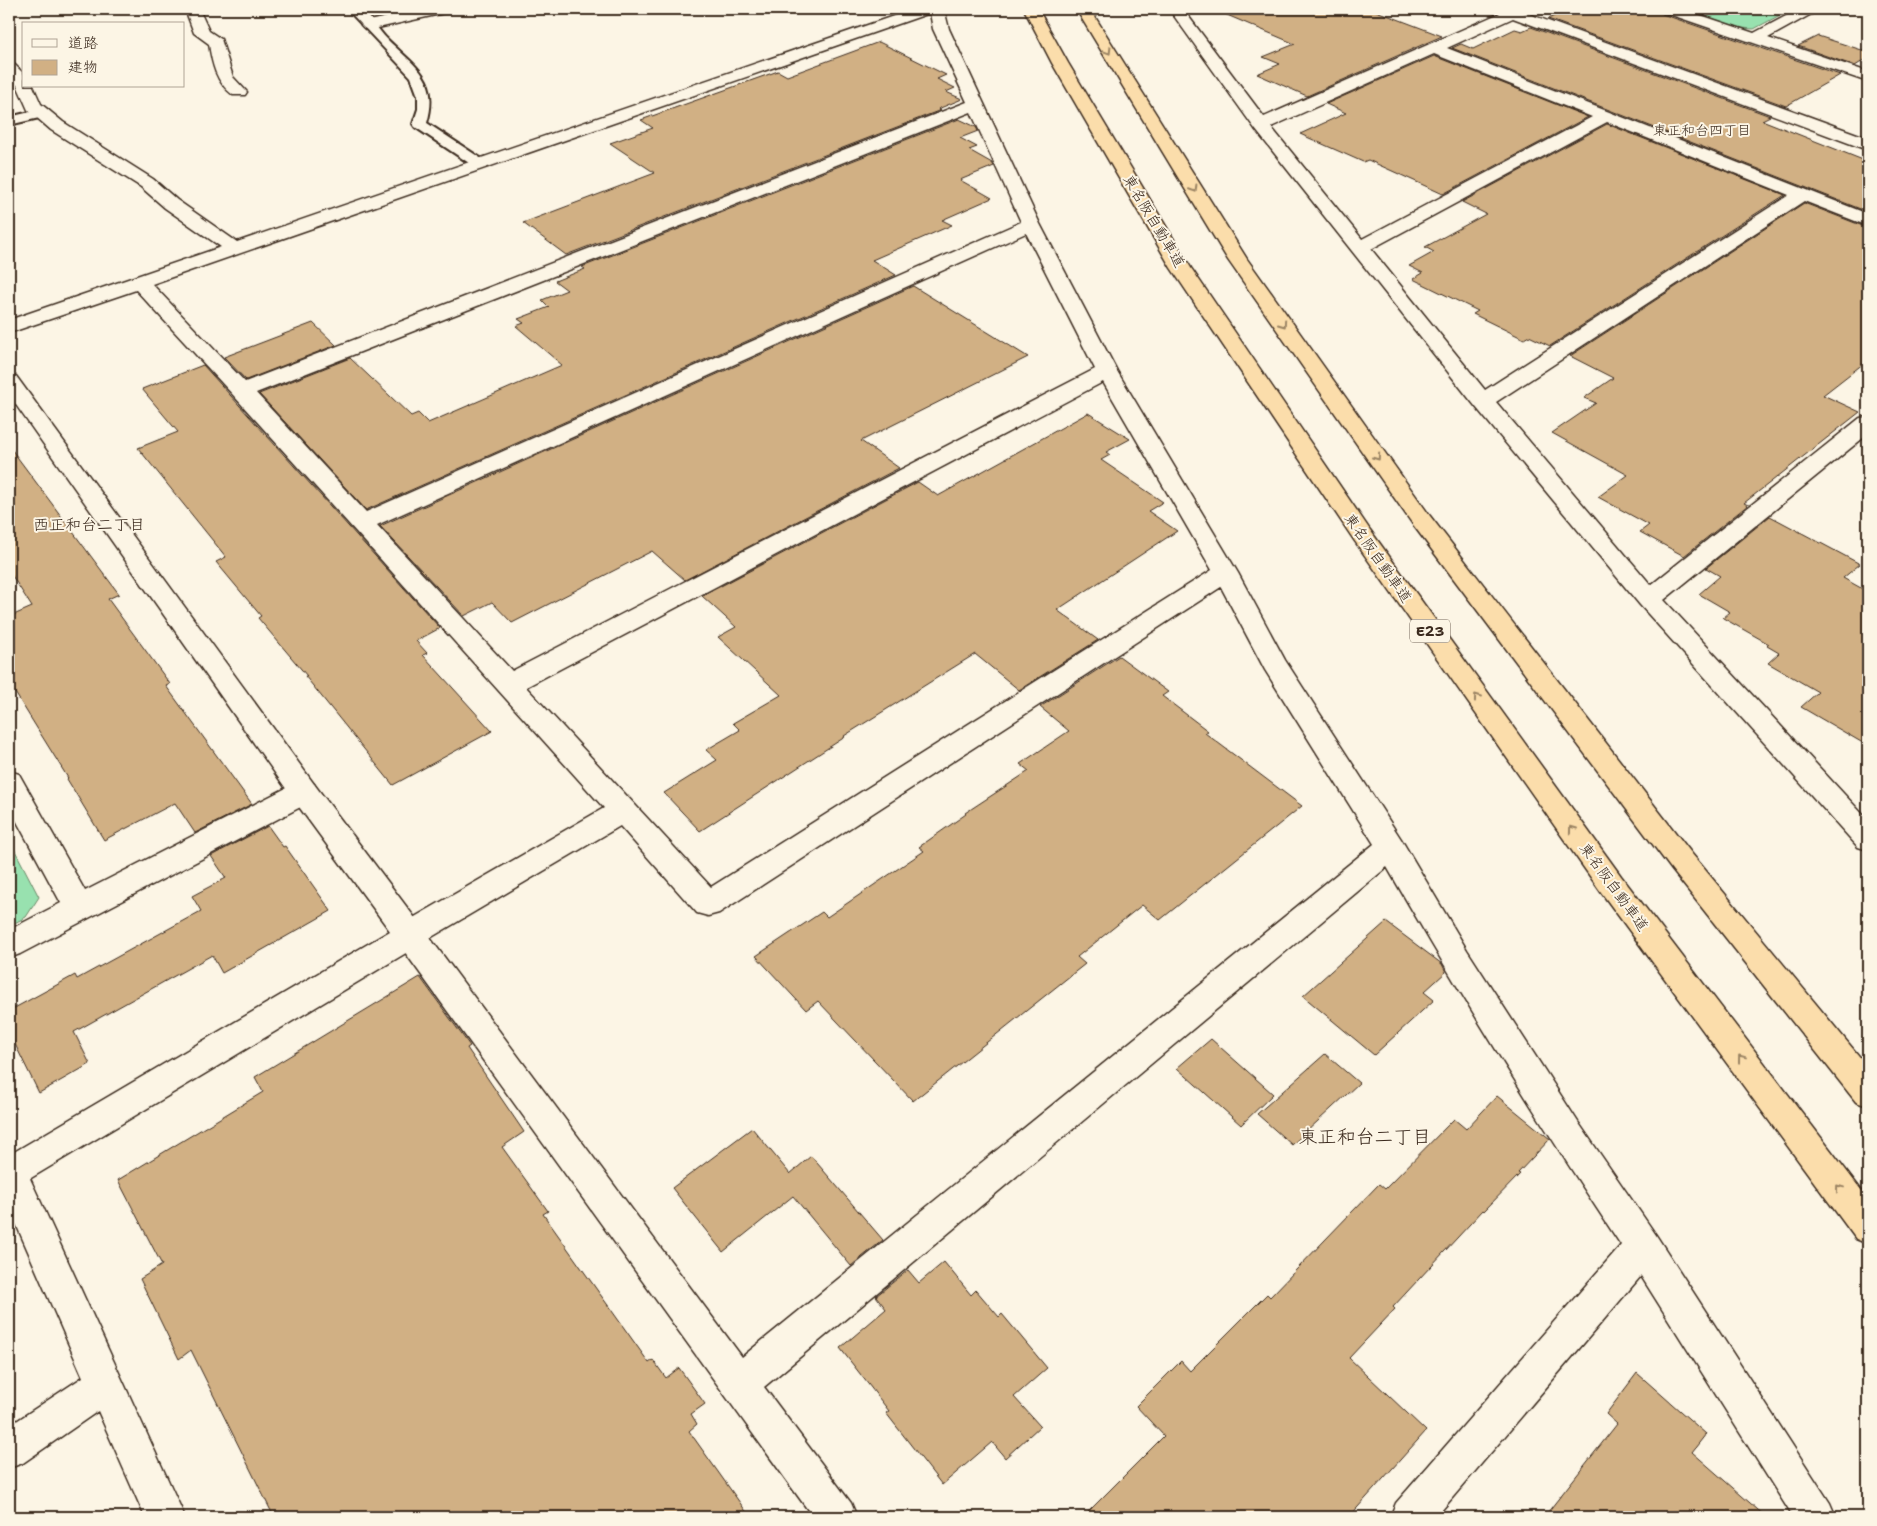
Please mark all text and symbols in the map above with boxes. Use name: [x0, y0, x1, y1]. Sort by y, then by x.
legend: [22, 22, 185, 88]
text: 道路: [68, 33, 98, 53]
one-way arrow: [1102, 45, 1112, 54]
text: 建物: [68, 57, 98, 77]
district label: 東正和台四丁目: [1653, 121, 1751, 139]
street label: 東名阪自動車道: [1118, 171, 1190, 271]
one-way arrow: [1187, 183, 1197, 192]
one-way arrow: [1277, 318, 1286, 328]
one-way arrow: [1371, 451, 1380, 461]
street label: 東名阪自動車道: [1340, 509, 1416, 607]
district label: 西正和台二丁目: [33, 514, 145, 535]
road number: E23: [1410, 620, 1450, 642]
one-way arrow: [1474, 693, 1483, 703]
one-way arrow: [1569, 825, 1578, 835]
street label: 東名阪自動車道: [1575, 839, 1653, 935]
one-way arrow: [1739, 1055, 1747, 1064]
district label: 東正和台二丁目: [1298, 1124, 1432, 1149]
one-way arrow: [1836, 1184, 1845, 1194]

